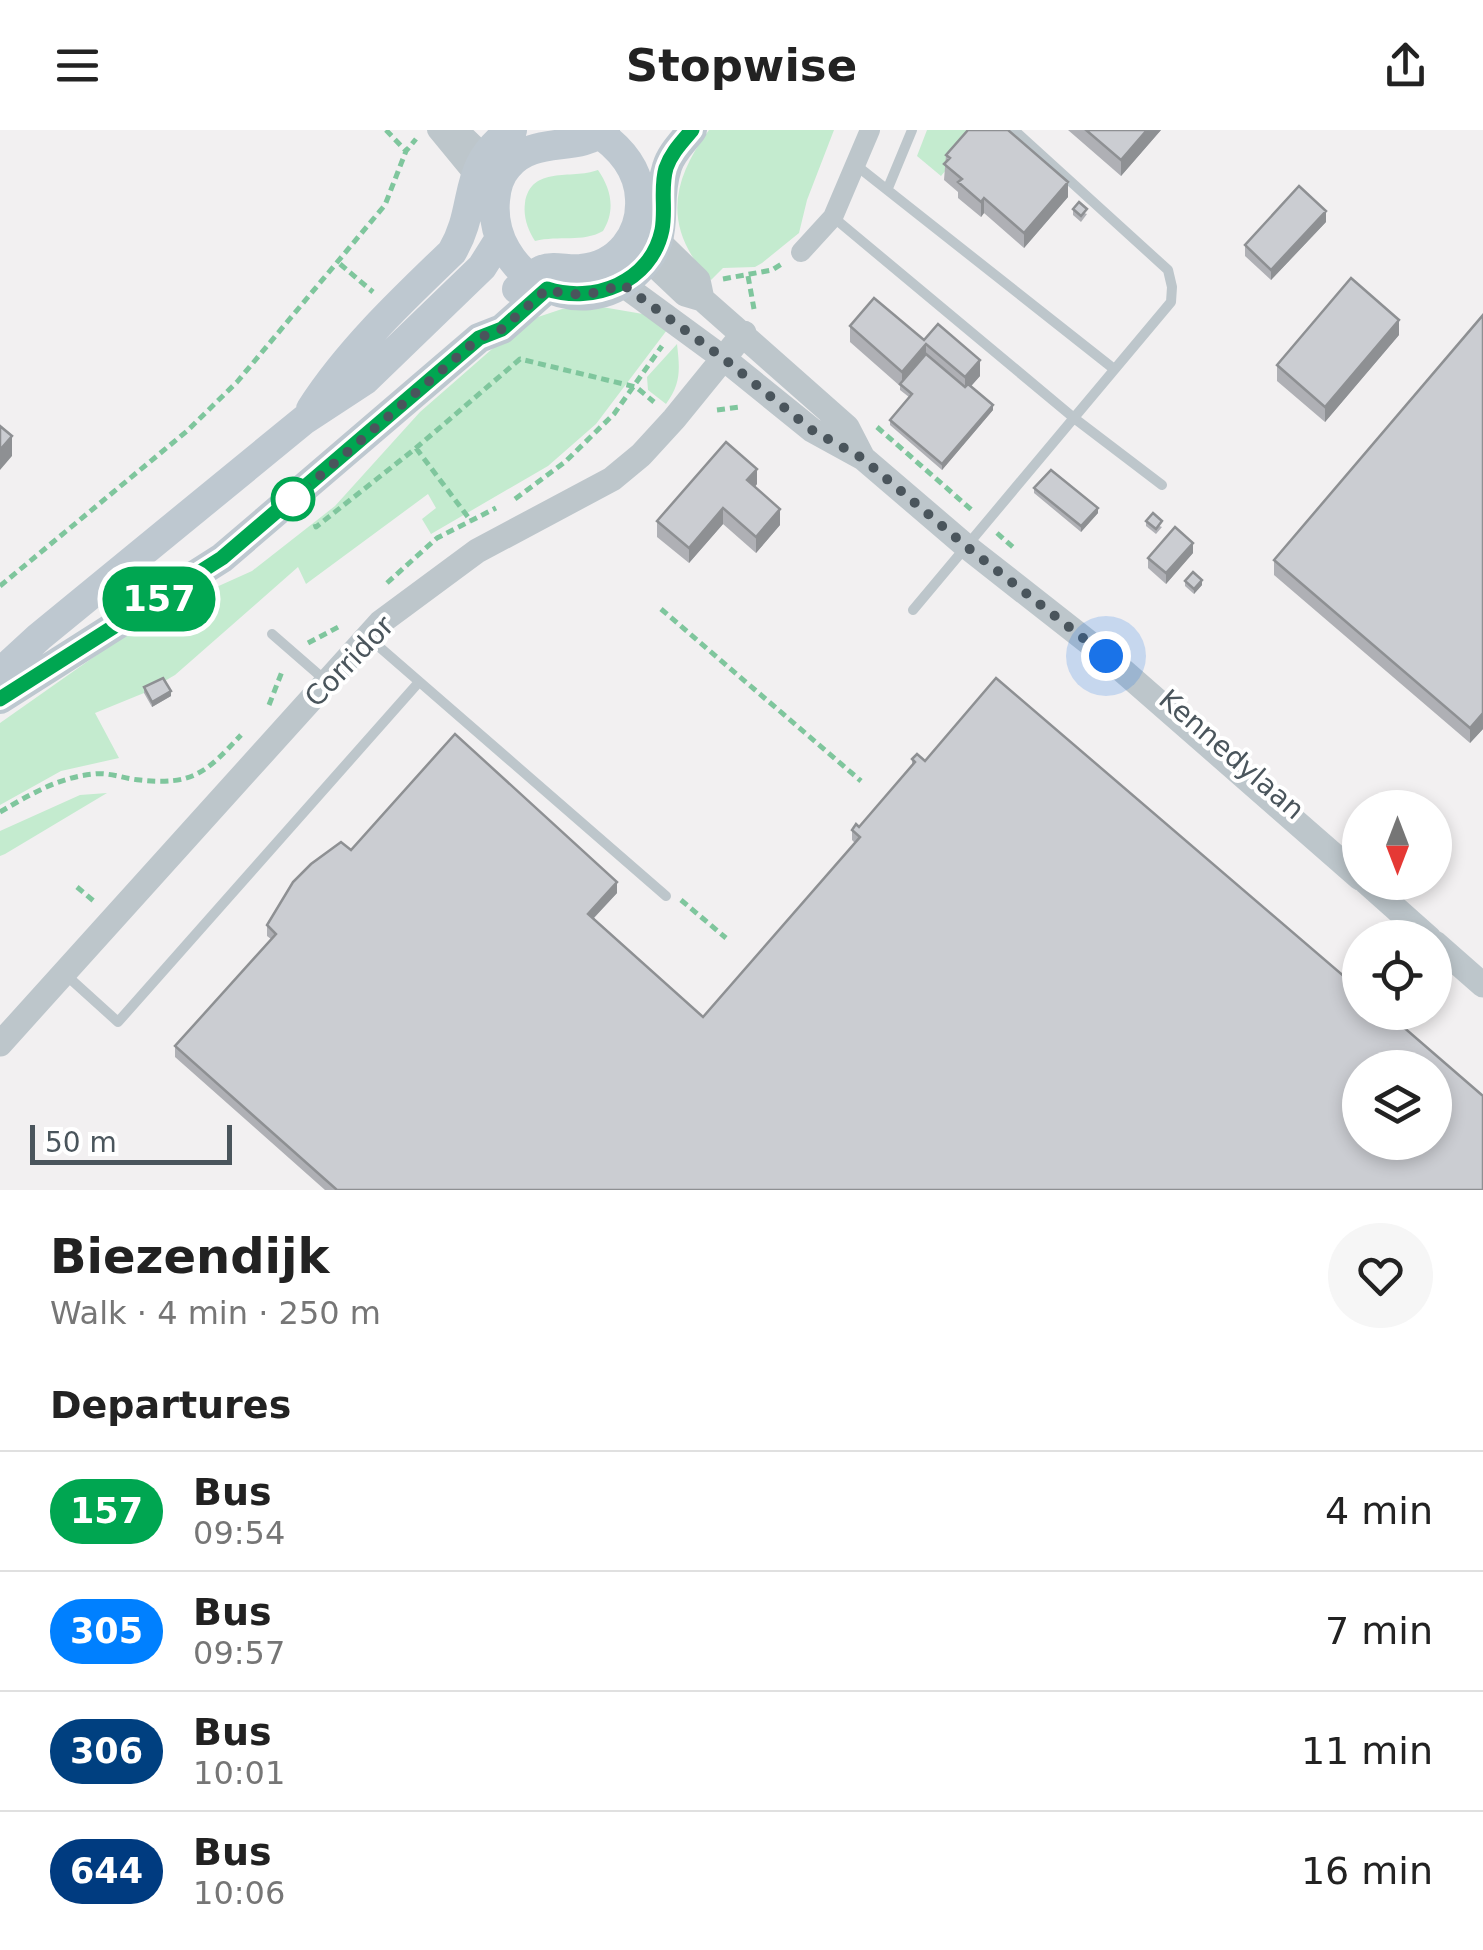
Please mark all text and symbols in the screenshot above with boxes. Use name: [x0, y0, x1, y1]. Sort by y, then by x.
icon: menu: [50, 38, 105, 93]
icon: share: [1378, 38, 1433, 93]
text: Stopwise: [626, 39, 857, 92]
unlabelled marker: [272, 478, 314, 520]
line badge: 157: [102, 566, 216, 632]
text: 157: [122, 579, 196, 619]
street label: Corridor: [298, 609, 401, 714]
your location: [1081, 631, 1131, 681]
street label: Kennedylaan: [1153, 683, 1311, 826]
north arrow: [1342, 790, 1452, 900]
map controls: [1342, 790, 1452, 1160]
button: locate: [1342, 920, 1452, 1030]
button: layers: [1342, 1050, 1452, 1160]
scale bar: [30, 1120, 232, 1164]
text: 50 m: [45, 1126, 117, 1159]
button: heart: [1328, 1223, 1433, 1328]
text: Biezendijk: [50, 1228, 329, 1284]
text: Walk · 4 min · 250 m: [50, 1294, 381, 1332]
text: Departures: [50, 1383, 291, 1427]
text: Bus: [193, 1470, 272, 1514]
text: 4 min: [1325, 1489, 1433, 1533]
text: 157: [70, 1491, 143, 1531]
text: 09:54: [193, 1514, 285, 1552]
text: Bus: [193, 1590, 272, 1634]
text: 7 min: [1325, 1609, 1433, 1653]
text: 305: [70, 1611, 143, 1651]
text: 09:57: [193, 1634, 285, 1672]
text: Bus: [193, 1710, 272, 1754]
text: 11 min: [1301, 1729, 1433, 1773]
text: 306: [70, 1731, 143, 1771]
text: 10:01: [193, 1754, 285, 1792]
text: Bus: [193, 1830, 272, 1874]
text: 16 min: [1301, 1849, 1433, 1893]
text: 644: [70, 1851, 143, 1891]
text: 10:06: [193, 1874, 285, 1912]

